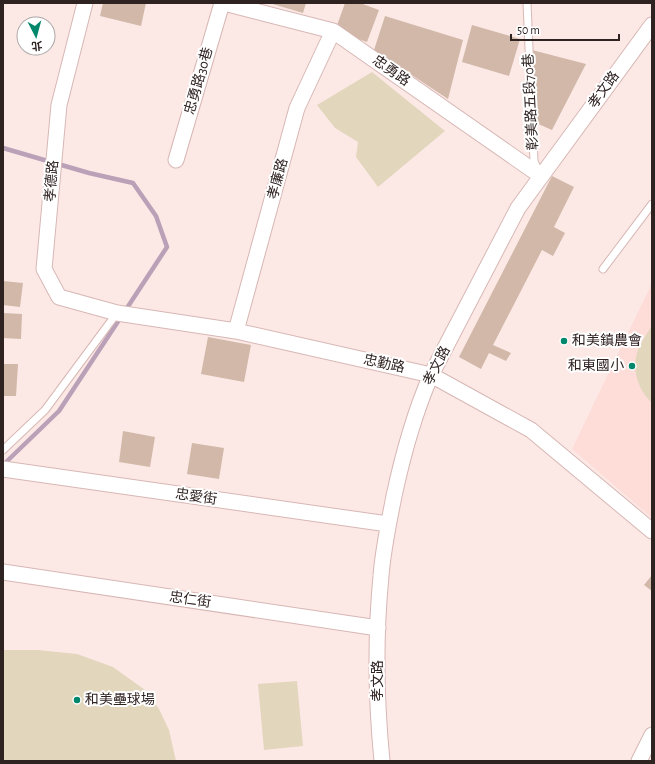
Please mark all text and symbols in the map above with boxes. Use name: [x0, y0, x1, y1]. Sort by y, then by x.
north arrow: [16, 16, 56, 56]
scale bar: [511, 16, 619, 42]
text: 50 m: [517, 24, 540, 36]
text: 北: [31, 39, 43, 51]
street label: 忠勇路30巷: [182, 46, 215, 116]
street label: 忠勇路: [370, 52, 413, 89]
street label: 彰美路五段70巷: [519, 53, 541, 151]
street label: 孝文路: [585, 68, 622, 111]
street label: 孝廉路: [264, 156, 290, 201]
street label: 孝德路: [41, 159, 61, 203]
place label: 和美鎮農會: [572, 332, 642, 348]
marker: 和美鎮農會: [559, 336, 569, 346]
street label: 孝文路: [420, 344, 453, 388]
street label: 忠勤路: [362, 352, 406, 375]
place label: 和東國小: [568, 358, 624, 373]
marker: 和東國小: [627, 361, 637, 371]
street label: 忠愛街: [174, 486, 218, 507]
street label: 忠仁街: [168, 589, 212, 610]
street label: 孝文路: [370, 660, 385, 702]
place label: 和美壘球場: [85, 692, 155, 707]
marker: 和美壘球場: [72, 695, 82, 705]

